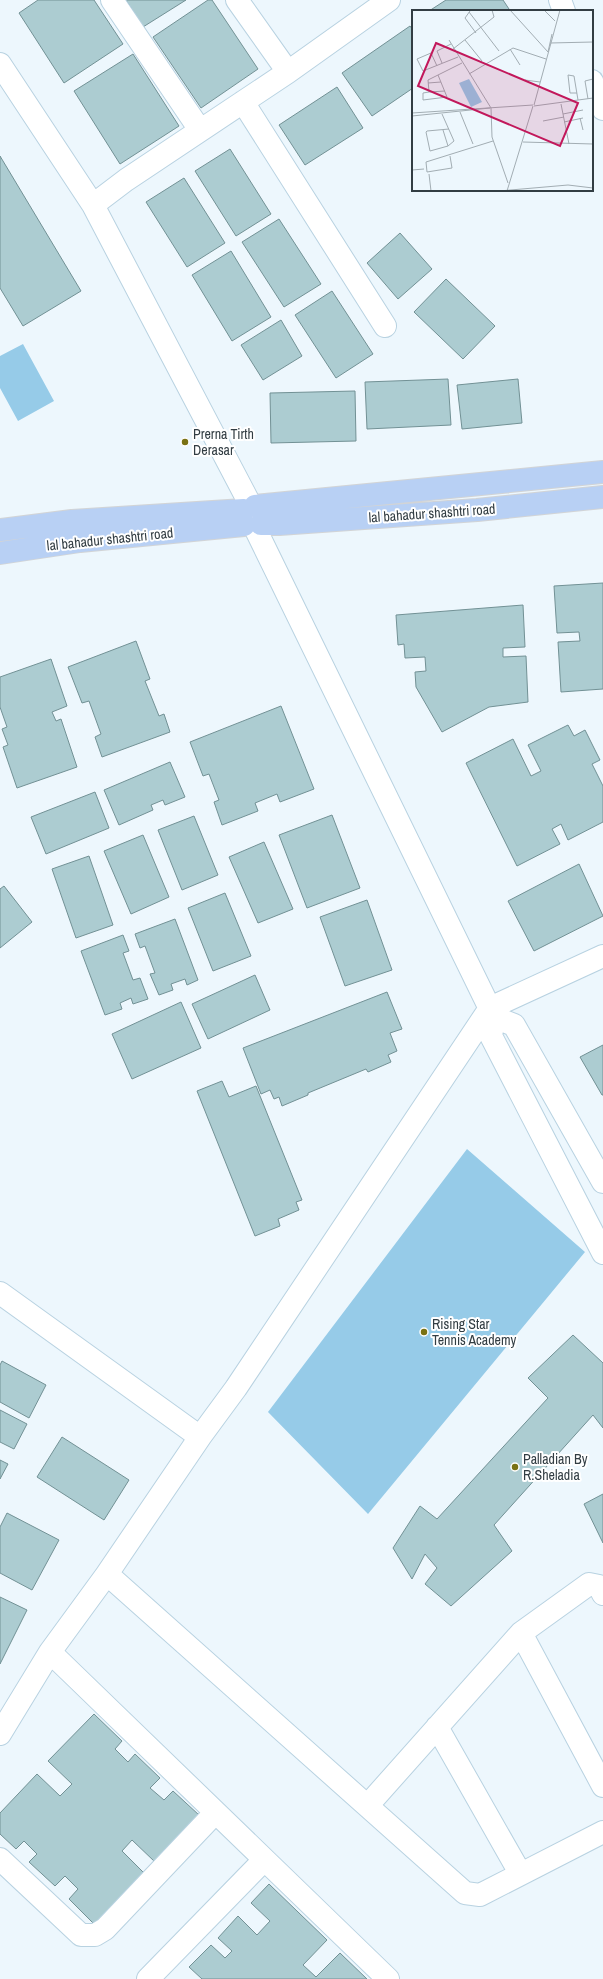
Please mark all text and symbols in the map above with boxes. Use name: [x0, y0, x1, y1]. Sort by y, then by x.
inset map: [412, 10, 593, 191]
place label: Prerna Tirth Derasar: [193, 425, 254, 459]
marker: Prerna Tirth Derasar: [180, 437, 190, 447]
street label: lal bahadur shashtri road: [368, 500, 496, 526]
street label: lal bahadur shashtri road: [46, 523, 174, 555]
place label: Rising Star Tennis Academy: [432, 1315, 516, 1349]
marker: Rising Star Tennis Academy: [419, 1327, 429, 1337]
place label: Palladian By R.Sheladia: [523, 1450, 588, 1484]
marker: Palladian By R.Sheladia: [510, 1462, 520, 1472]

